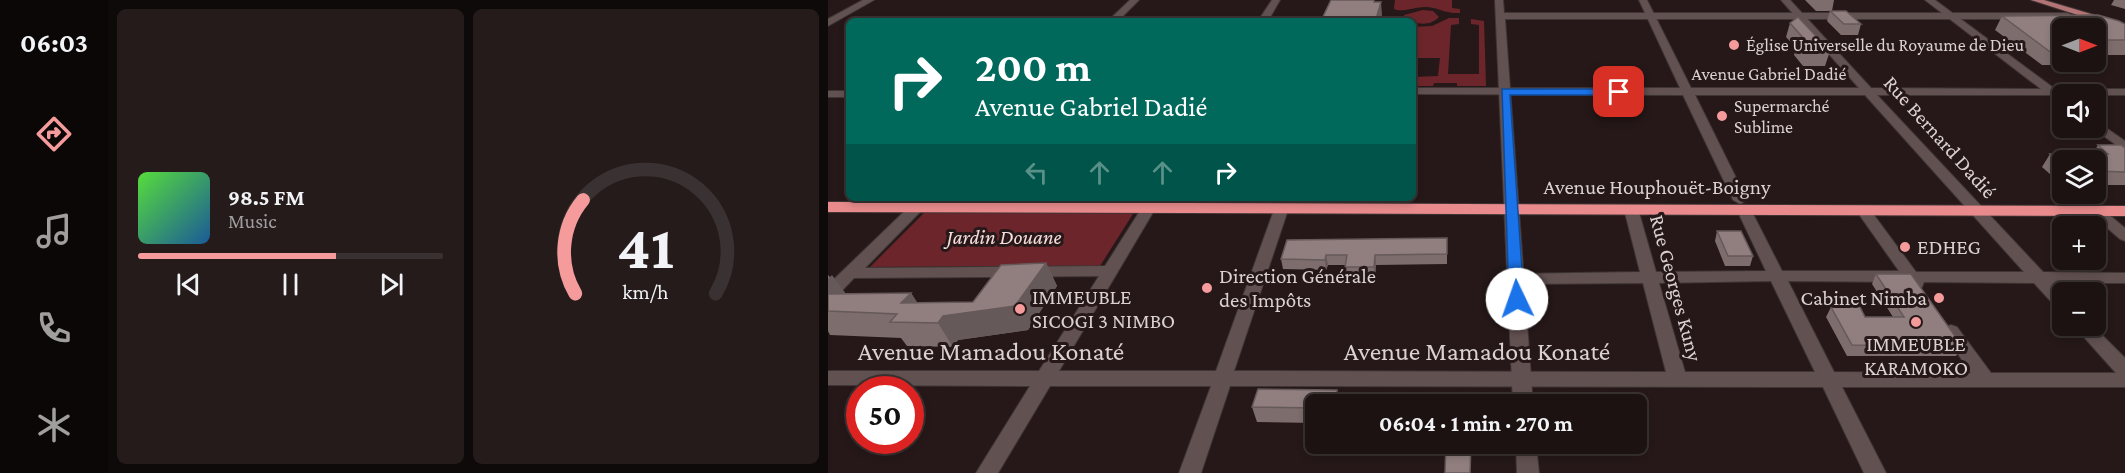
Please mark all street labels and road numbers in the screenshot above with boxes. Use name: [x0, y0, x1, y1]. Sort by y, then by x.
street label: Avenue Gabriel Dadié: [1692, 64, 1847, 84]
street label: Rue Bernard Dadié: [1879, 71, 2001, 203]
street label: Avenue Houphouët-Boigny: [1543, 175, 1771, 199]
street label: Rue Georges Kuny: [1645, 212, 1707, 364]
street label: Avenue Mamadou Konaté: [858, 337, 1124, 366]
street label: Avenue Mamadou Konaté: [1344, 337, 1610, 366]

